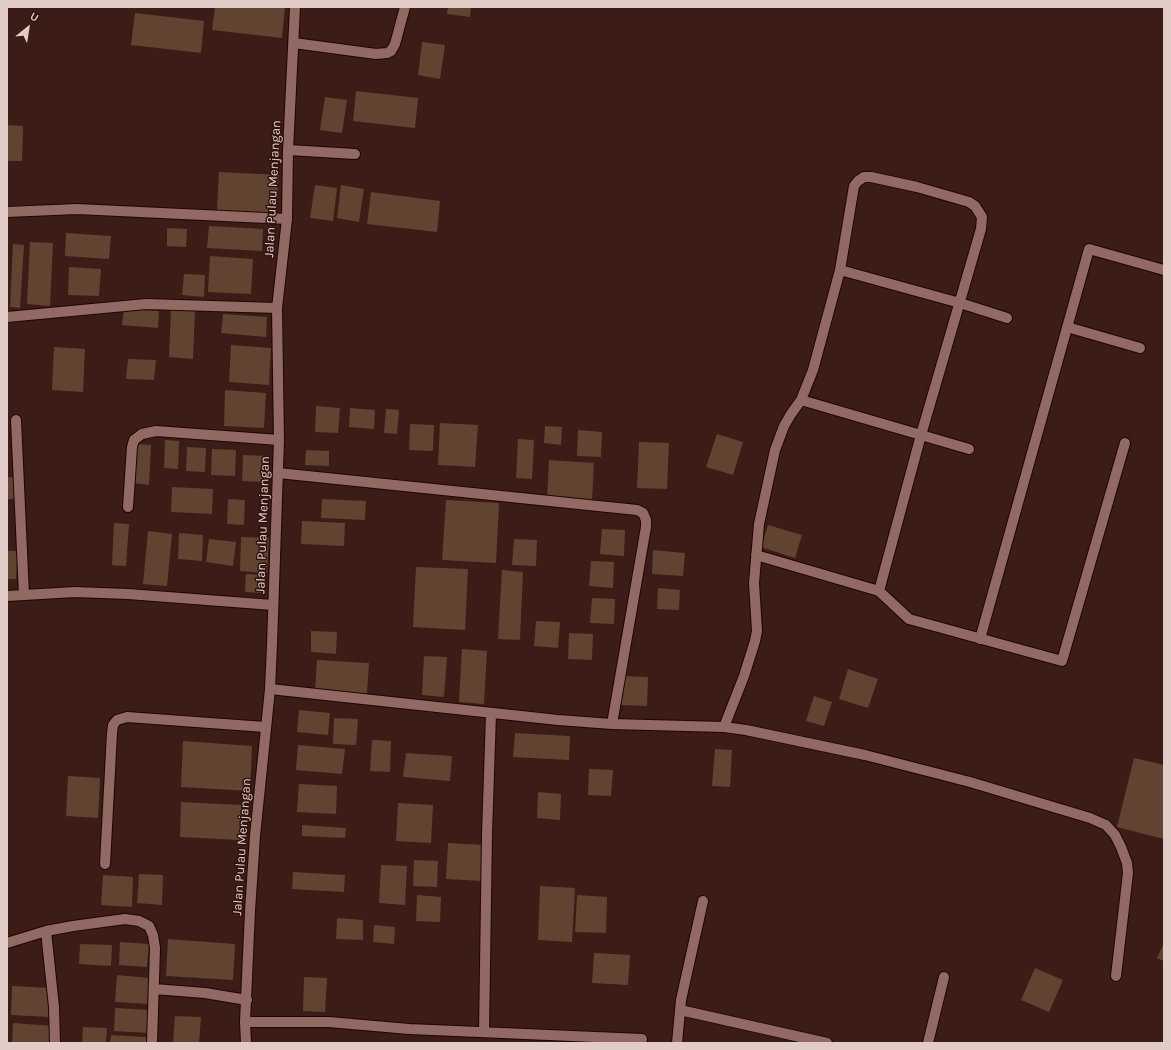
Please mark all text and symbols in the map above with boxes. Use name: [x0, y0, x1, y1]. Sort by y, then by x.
north arrow: [8, 8, 48, 48]
text: U: [28, 10, 41, 25]
street label: Jalan Pulau Menjangan: [262, 120, 284, 258]
street label: Jalan Pulau Menjangan: [253, 456, 273, 594]
street label: Jalan Pulau Menjangan: [229, 778, 255, 916]

